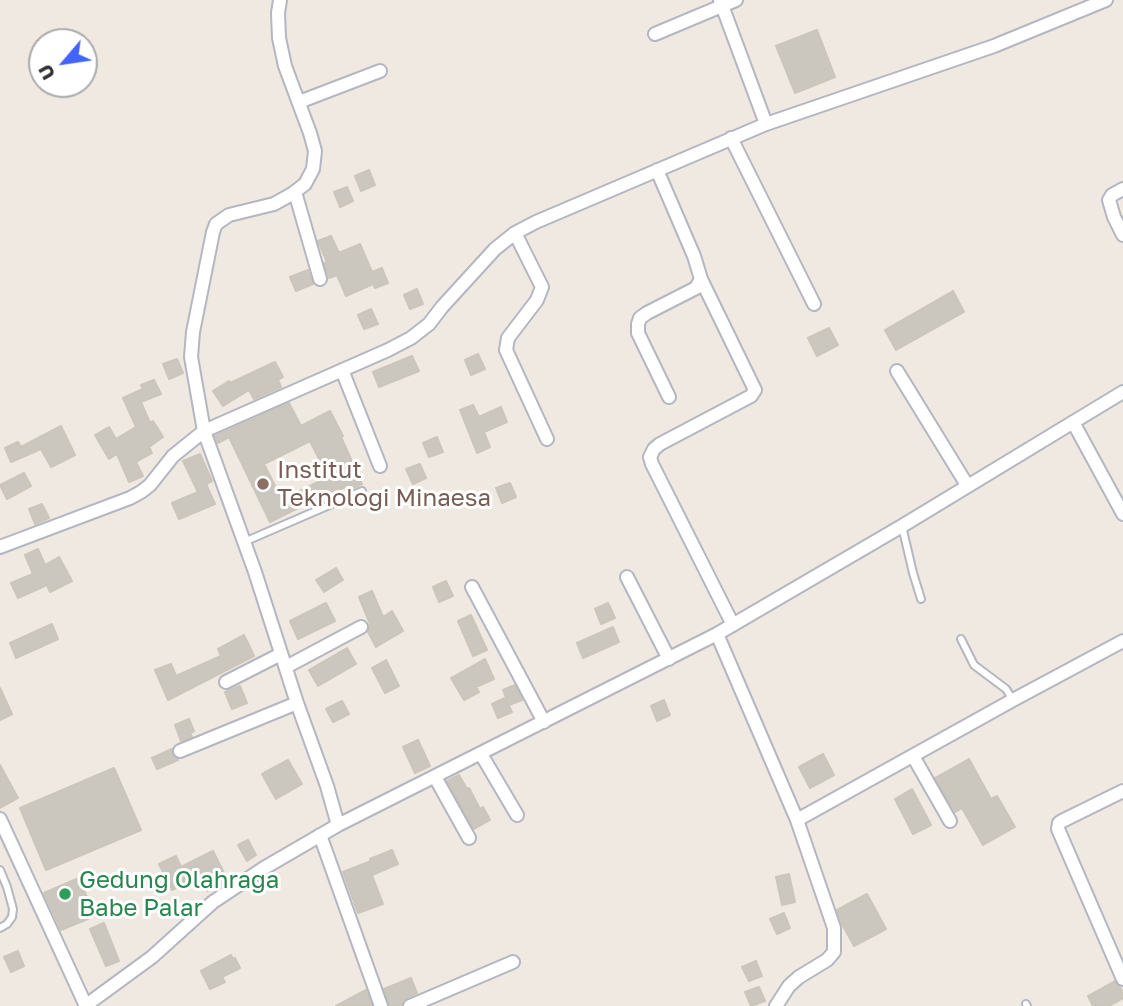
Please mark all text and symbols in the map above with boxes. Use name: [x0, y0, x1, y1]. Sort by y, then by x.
north arrow: [28, 28, 98, 98]
text: U: [33, 61, 59, 84]
place label: Institut Teknologi Minaesa: [277, 456, 491, 512]
marker: Institut Teknologi Minaesa: [255, 476, 271, 492]
place label: Gedung Olahraga Babe Palar: [79, 866, 279, 922]
marker: Gedung Olahraga Babe Palar: [57, 886, 73, 902]

